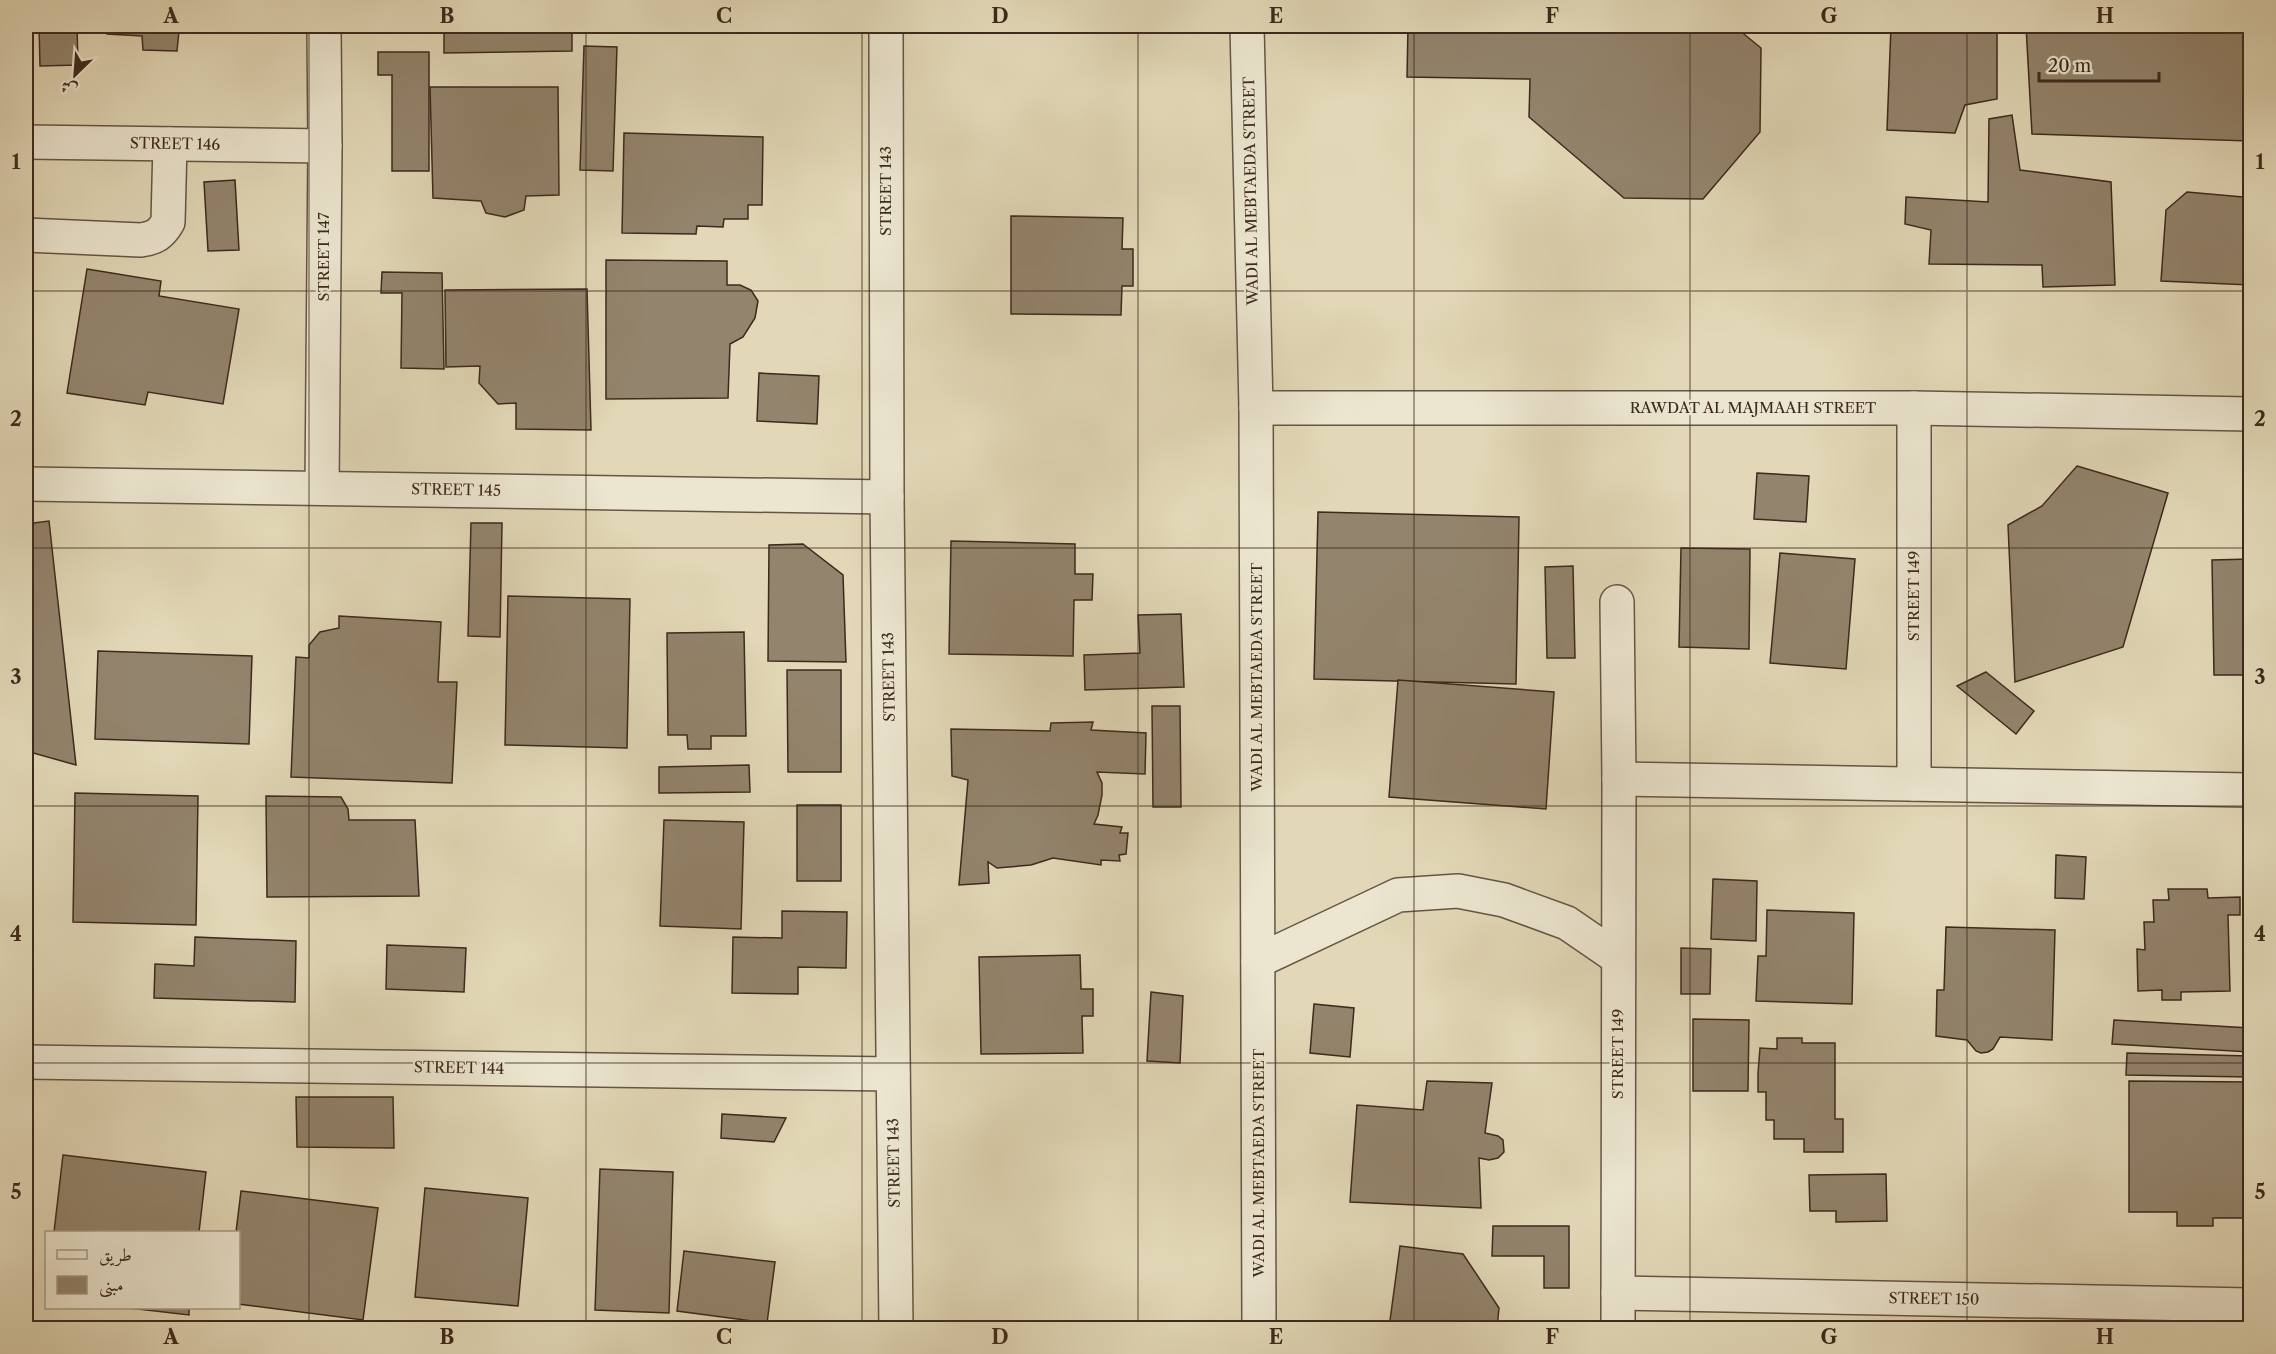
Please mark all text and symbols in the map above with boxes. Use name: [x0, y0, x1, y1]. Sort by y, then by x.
text: A: [162, 4, 179, 28]
text: B: [440, 4, 455, 28]
text: C: [716, 4, 732, 28]
text: D: [991, 4, 1009, 28]
text: E: [1269, 4, 1283, 28]
text: F: [1545, 4, 1559, 28]
text: G: [1821, 4, 1838, 28]
text: H: [2096, 4, 2114, 28]
north arrow: [45, 45, 105, 105]
scale bar: [2039, 45, 2159, 83]
text: 20 m: [2048, 55, 2092, 77]
text: ش: [57, 76, 80, 101]
street label: WADI AL MEBTAEDA STREET: [1239, 76, 1262, 307]
street label: STREET 146: [130, 133, 221, 154]
street label: STREET 143: [876, 146, 895, 236]
text: 1: [12, 150, 21, 174]
text: 1: [2256, 150, 2265, 174]
street label: STREET 147: [314, 212, 333, 302]
street label: RAWDAT AL MAJMAAH STREET: [1630, 398, 1877, 417]
text: 2: [10, 407, 22, 431]
text: 2: [2254, 407, 2266, 431]
street label: STREET 145: [411, 479, 501, 500]
street label: STREET 149: [1904, 551, 1923, 641]
street label: WADI AL MEBTAEDA STREET: [1247, 562, 1266, 792]
street label: STREET 143: [878, 632, 899, 722]
text: 3: [10, 665, 22, 689]
text: 3: [2254, 665, 2266, 689]
text: 4: [10, 922, 22, 946]
text: 4: [2254, 922, 2266, 946]
street label: STREET 149: [1608, 1009, 1627, 1099]
street label: WADI AL MEBTAEDA STREET: [1249, 1048, 1268, 1278]
street label: STREET 144: [414, 1057, 504, 1078]
street label: STREET 143: [883, 1118, 904, 1208]
text: 5: [10, 1180, 22, 1204]
text: 5: [2254, 1180, 2266, 1204]
legend: [45, 1231, 240, 1309]
text: طريق: [99, 1244, 132, 1267]
text: مبنى: [99, 1274, 124, 1298]
street label: STREET 150: [1889, 1288, 1980, 1309]
text: A: [162, 1325, 179, 1349]
text: B: [440, 1325, 455, 1349]
text: C: [716, 1325, 732, 1349]
text: D: [991, 1325, 1009, 1349]
text: E: [1269, 1325, 1283, 1349]
text: F: [1545, 1325, 1559, 1349]
text: G: [1821, 1325, 1838, 1349]
text: H: [2096, 1325, 2114, 1349]

